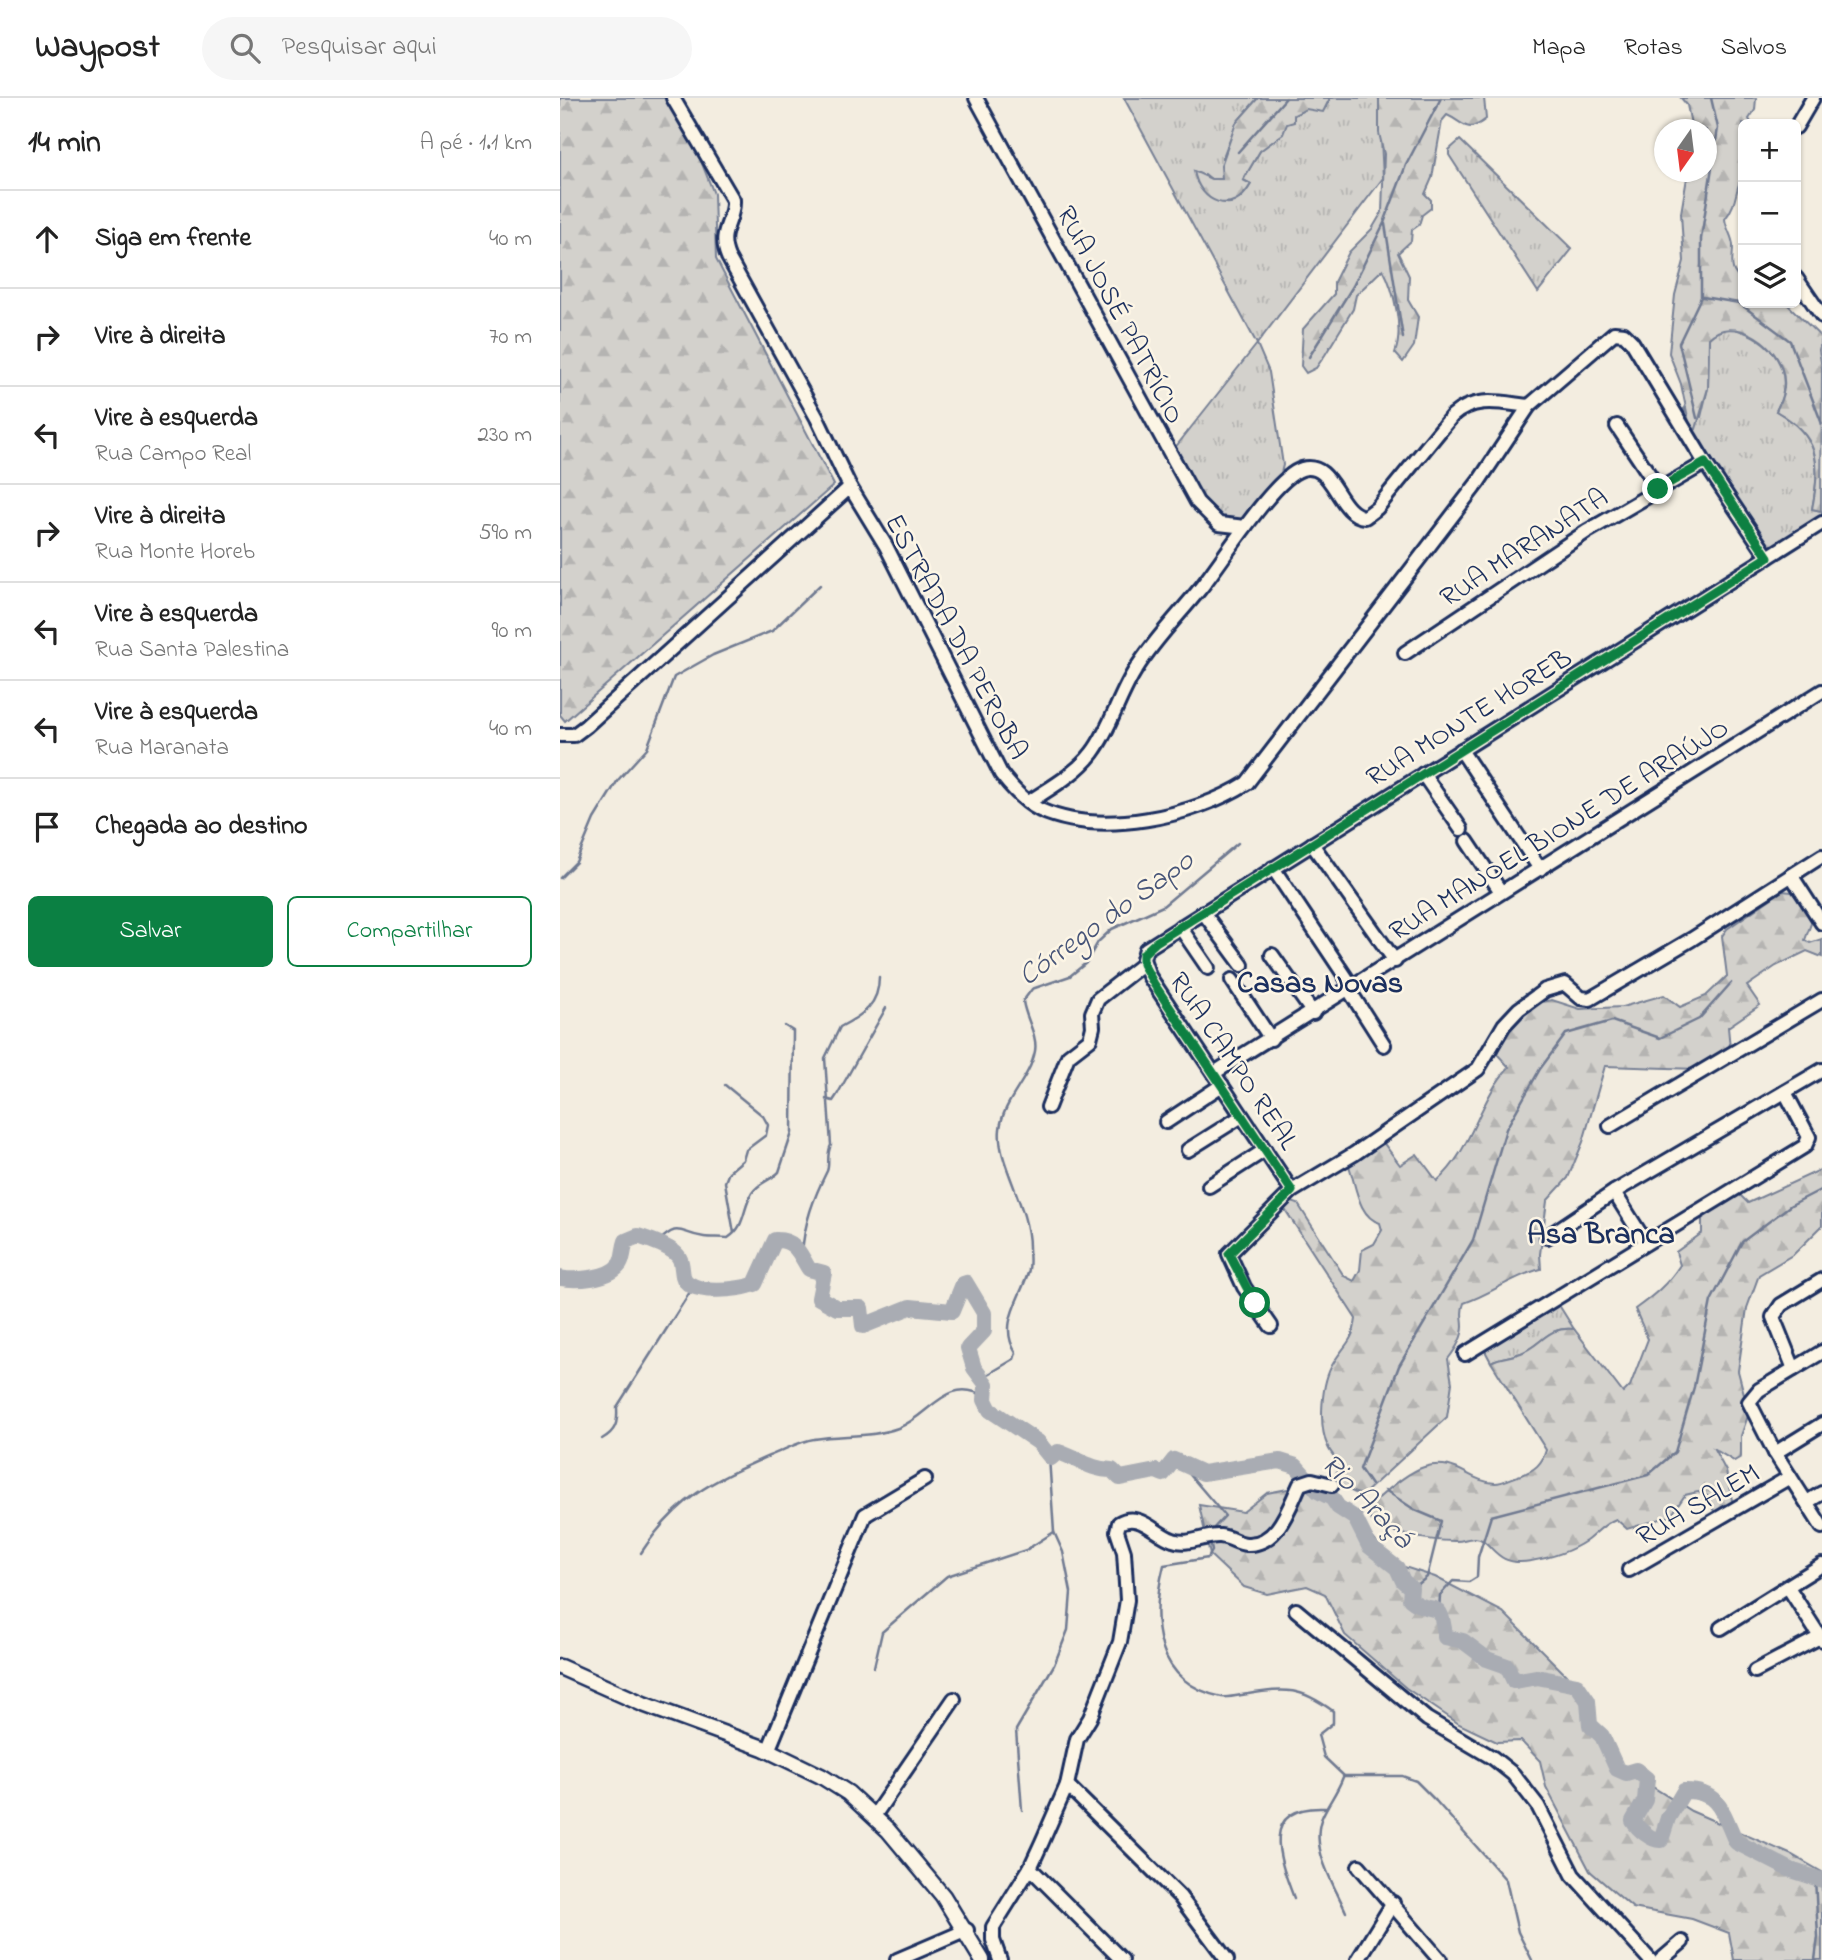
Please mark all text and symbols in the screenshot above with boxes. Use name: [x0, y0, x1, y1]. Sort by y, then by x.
search box: [202, 17, 692, 80]
text: Waypost: [35, 24, 160, 72]
icon: search: [226, 29, 264, 67]
text: Pesquisar aqui: [282, 29, 437, 67]
text: Mapa: [1532, 31, 1586, 66]
text: Rotas: [1624, 31, 1683, 66]
text: Salvos: [1721, 31, 1787, 66]
north arrow: [1654, 119, 1717, 182]
map controls: [1738, 119, 1801, 308]
button: +: [1738, 119, 1801, 182]
text: 14 min: [28, 122, 101, 166]
text: A pé · 1.1 km: [420, 127, 532, 160]
button: −: [1738, 182, 1801, 245]
street label: RUA JOSÉ PATRÍCIO: [1044, 199, 1194, 432]
icon: ahead: [28, 220, 66, 258]
text: Siga em frente: [95, 220, 251, 258]
text: 40 m: [489, 223, 532, 256]
button: layers: [1738, 245, 1801, 308]
icon: right: [28, 318, 66, 356]
text: Vire à direita: [95, 318, 226, 356]
text: 70 m: [489, 321, 532, 354]
text: Vire à esquerda: [95, 400, 258, 438]
icon: left: [28, 416, 66, 454]
text: 230 m: [478, 419, 532, 452]
text: Rua Campo Real: [95, 438, 251, 471]
route end: [1642, 473, 1673, 504]
street label: RUA MARANATA: [1432, 479, 1617, 619]
text: Vire à direita: [95, 498, 226, 536]
street label: ESTRADA DA PEROBA: [873, 507, 1037, 768]
icon: right: [28, 514, 66, 552]
text: 590 m: [478, 517, 532, 550]
text: Rua Monte Horeb: [95, 536, 255, 569]
text: Vire à esquerda: [95, 596, 258, 634]
icon: left: [28, 612, 66, 650]
text: 90 m: [492, 615, 532, 648]
text: Rua Santa Palestina: [95, 634, 289, 667]
street label: RUA MONTE HOREB: [1359, 639, 1581, 799]
text: Vire à esquerda: [95, 694, 258, 732]
street label: RUA MANOEL BIONE DE ARAÚJO: [1382, 709, 1738, 953]
icon: left: [28, 710, 66, 748]
text: 40 m: [489, 713, 532, 746]
text: Rua Maranata: [95, 732, 229, 765]
icon: arrive: [28, 808, 66, 846]
text: Chegada ao destino: [95, 808, 307, 846]
water label: Córrego do Sapo: [1010, 840, 1205, 998]
button: Salvar: [28, 896, 273, 967]
button: Compartilhar: [287, 896, 532, 967]
district label: Casas Novas: [1237, 963, 1403, 1007]
street label: RUA CAMPO REAL: [1157, 965, 1307, 1160]
district label: Asa Branca: [1527, 1214, 1675, 1258]
route start: [1239, 1287, 1270, 1318]
water label: Rio Araçá: [1309, 1445, 1424, 1561]
street label: RUA SALEM: [1629, 1454, 1768, 1558]

